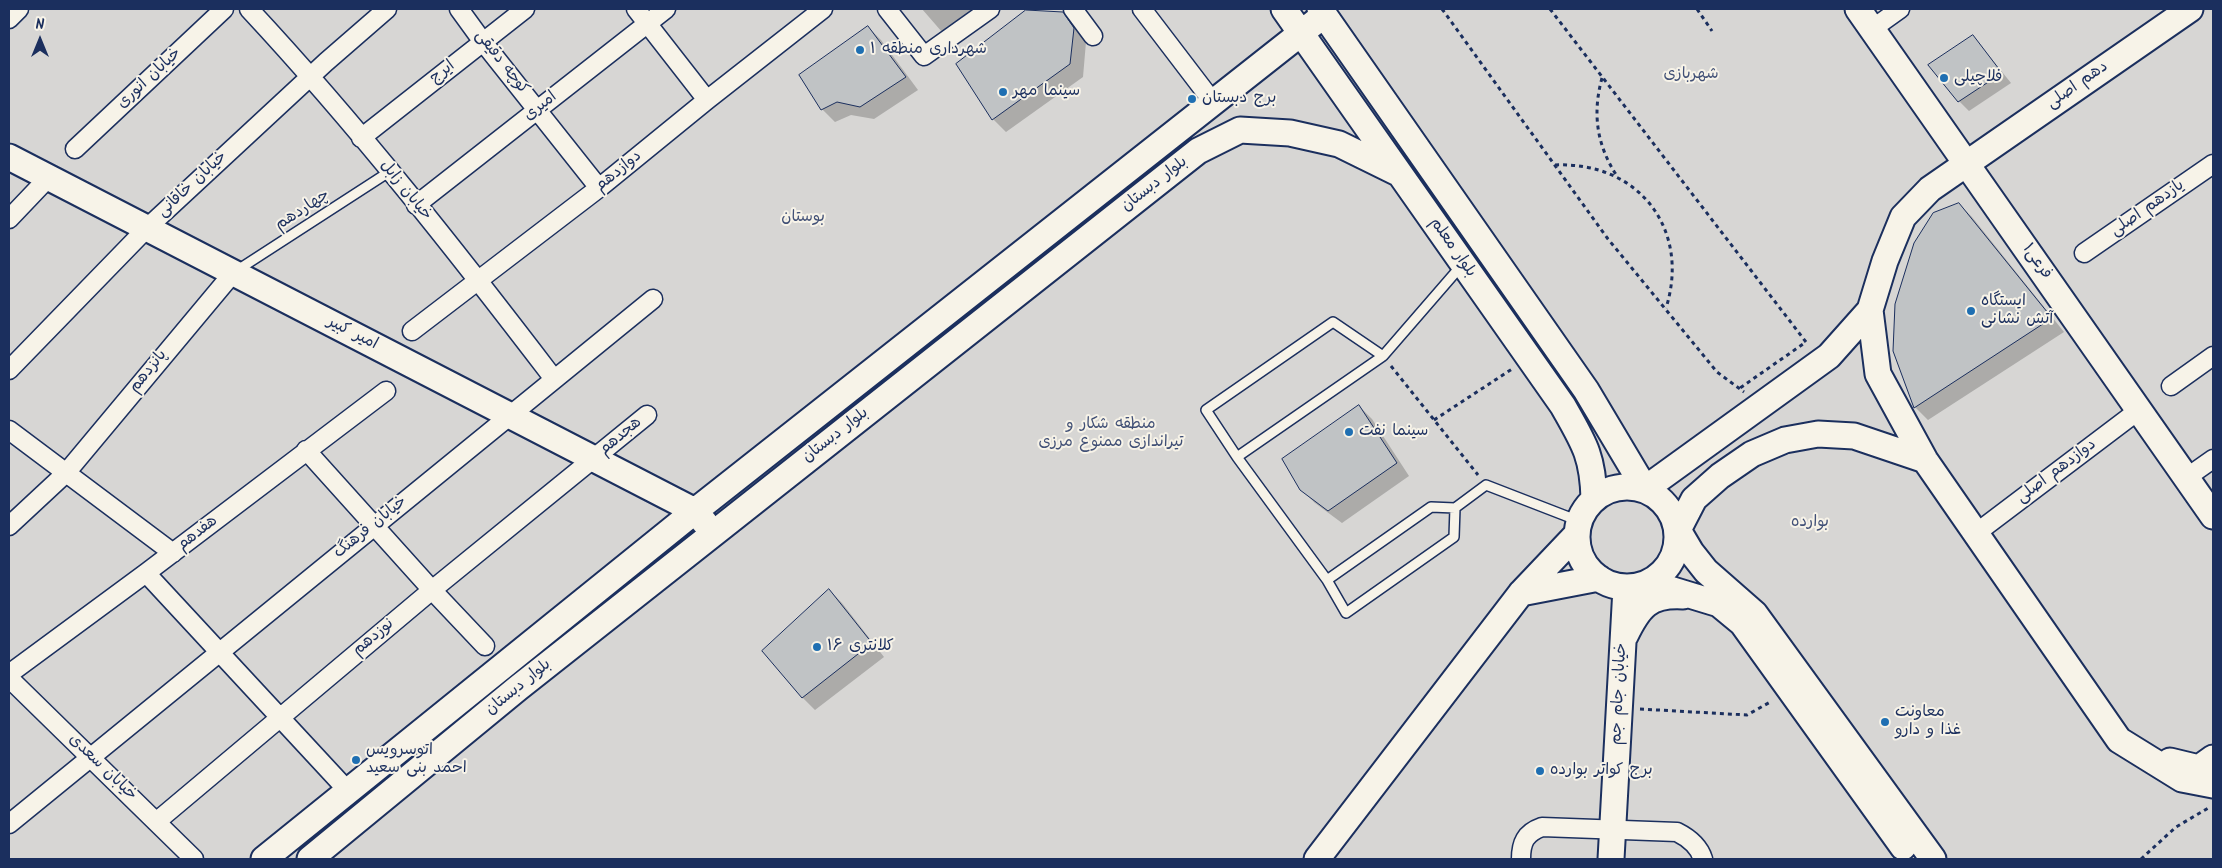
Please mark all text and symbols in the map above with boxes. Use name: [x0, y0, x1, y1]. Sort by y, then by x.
text: N: [36, 14, 44, 36]
north arrow: [15, 15, 65, 65]
street label: کوچه دقیقی: [470, 27, 532, 99]
place label: شهرداری منطقه ۱: [870, 40, 987, 60]
street label: خیابان انوری: [114, 44, 186, 114]
marker: شهرداری منطقه ۱: [854, 44, 866, 56]
street label: ایرج: [427, 57, 459, 89]
street label: دهم اصلی: [2044, 58, 2112, 114]
park label: شهربازی: [1663, 65, 1719, 85]
place label: فلاچیلی: [1954, 68, 2002, 88]
marker: فلاچیلی: [1938, 72, 1950, 84]
place label: سینما مهر: [1013, 82, 1080, 102]
marker: سینما مهر: [997, 86, 1009, 98]
street label: امیری: [521, 88, 561, 126]
place label: برج دبستان: [1202, 89, 1276, 109]
marker: برج دبستان: [1186, 93, 1198, 105]
street label: دوازدهم: [592, 147, 646, 197]
street label: خیابان خاقانی: [154, 148, 232, 222]
street label: بلوار دبستان: [1118, 153, 1192, 217]
street label: خیابان زابل: [375, 157, 435, 225]
street label: یازدهم اصلی: [2108, 177, 2188, 241]
street label: چهاردهم: [272, 186, 334, 236]
park label: بوستان: [781, 208, 825, 228]
street label: بلوار معلم: [1424, 214, 1480, 282]
street label: فرعی۱: [2017, 241, 2055, 283]
place label: ایستگاه آتش نشانی: [1981, 292, 2053, 330]
marker: ایستگاه آتش نشانی: [1965, 305, 1977, 317]
street label: امیر کبیر: [323, 313, 381, 355]
street label: پانزدهم: [126, 347, 172, 397]
street label: بلوار دبستان: [799, 404, 873, 468]
street label: هجدهم: [596, 414, 646, 460]
park label: منطقه شکار و تیراندازی ممنوع مرزی: [1039, 415, 1183, 453]
place label: سینما نفت: [1359, 422, 1428, 442]
marker: سینما نفت: [1343, 426, 1355, 438]
street label: دوازدهم اصلی: [2013, 436, 2101, 508]
street label: خیابان فرهنگ: [331, 493, 411, 563]
street label: هفدهم: [174, 512, 222, 556]
park label: بوارده: [1791, 513, 1829, 533]
street label: نوزدهم: [349, 615, 399, 661]
place label: کلانتری ۱۶: [827, 637, 894, 657]
marker: کلانتری ۱۶: [811, 641, 823, 653]
street label: خیابان جام جم: [1608, 642, 1632, 746]
street label: بلوار دبستان: [482, 656, 556, 720]
place label: معاونت غذا و دارو: [1895, 703, 1961, 741]
marker: معاونت غذا و دارو: [1879, 716, 1891, 728]
street label: خیابان سعدی: [64, 731, 140, 805]
place label: اتوسرویس احمد بنی سعید: [366, 741, 467, 779]
marker: اتوسرویس احمد بنی سعید: [350, 754, 362, 766]
place label: برج کواتر بوارده: [1550, 761, 1653, 781]
marker: برج کواتر بوارده: [1534, 765, 1546, 777]

